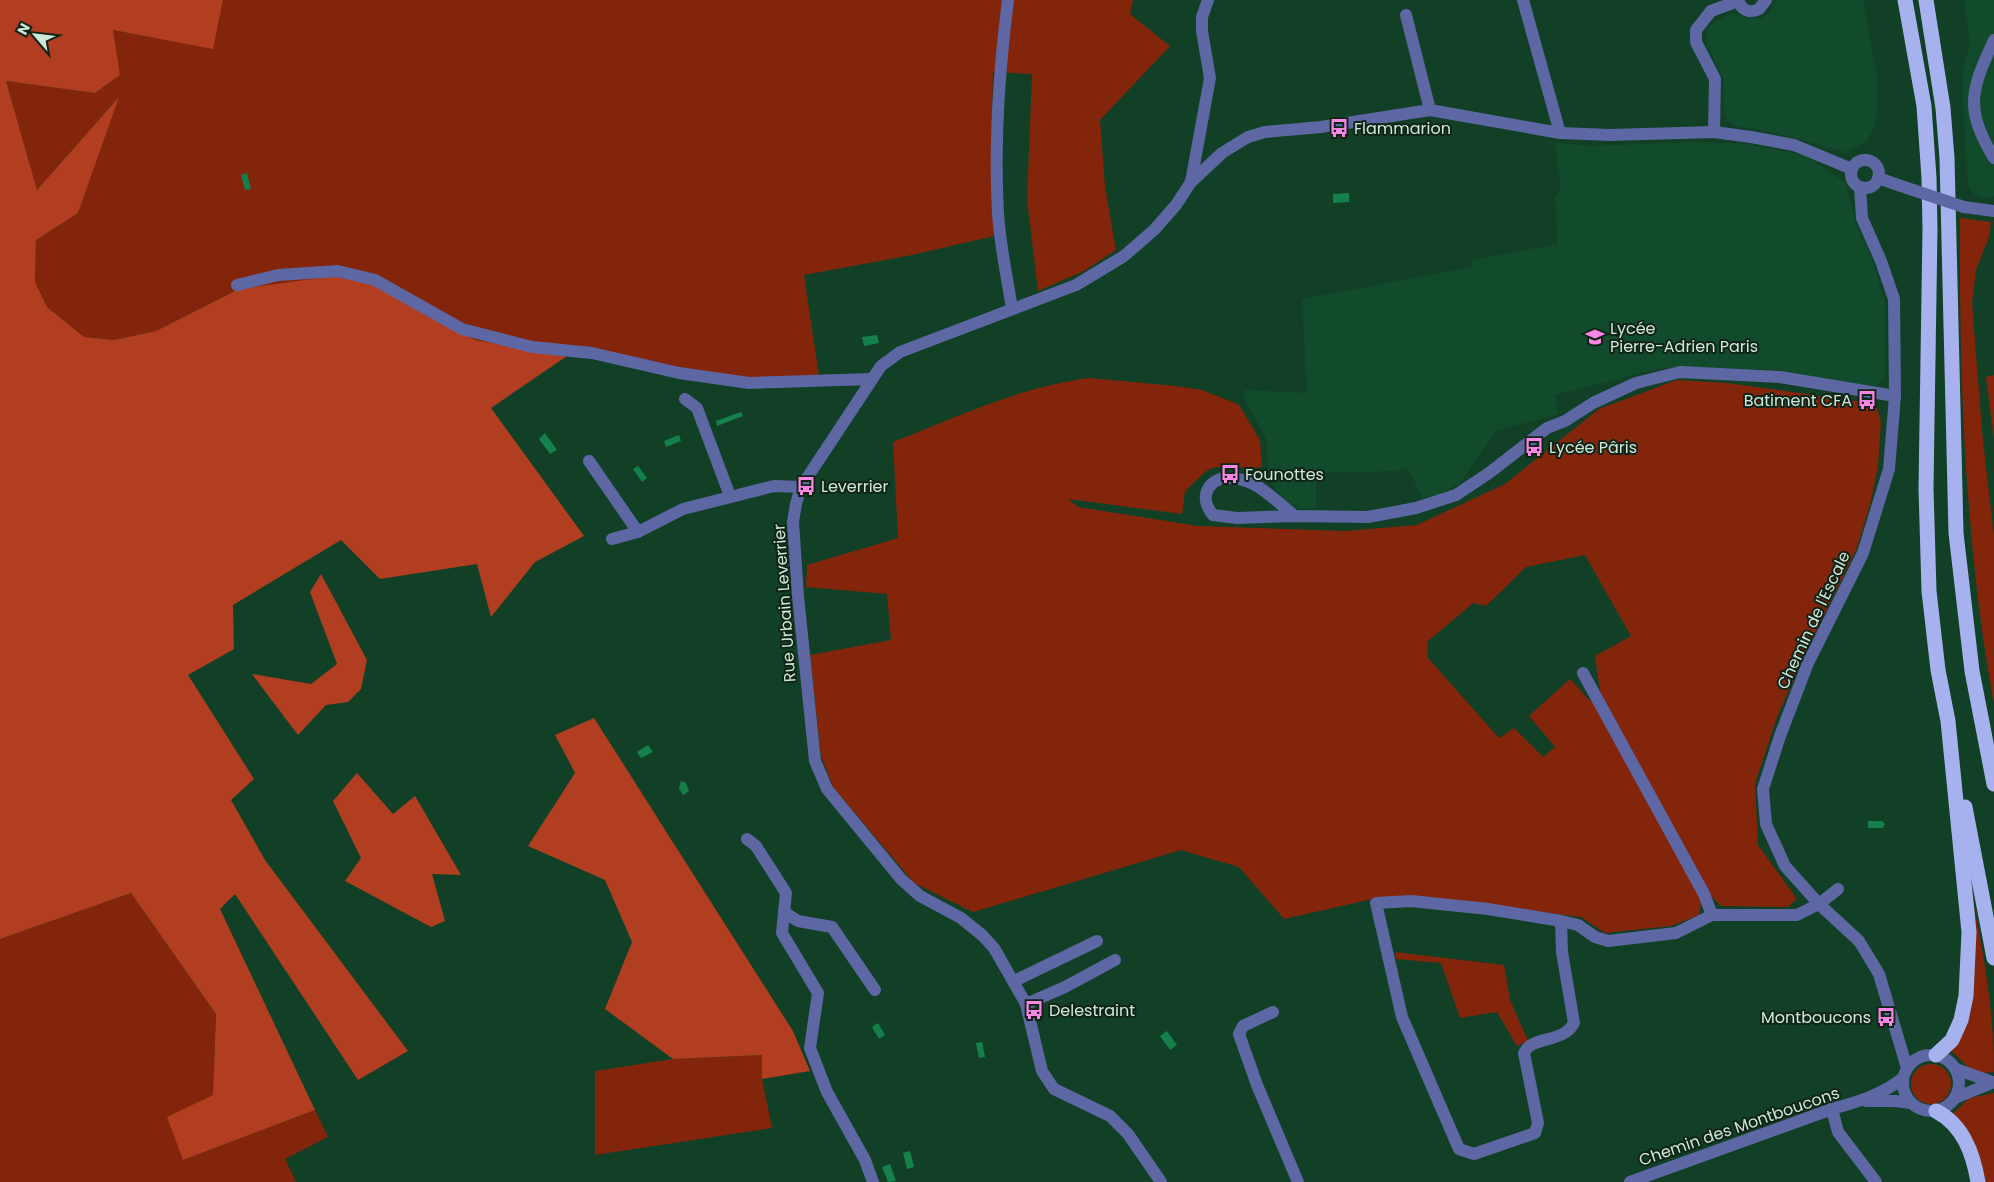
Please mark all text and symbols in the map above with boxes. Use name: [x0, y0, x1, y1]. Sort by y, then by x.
north arrow: [10, 10, 60, 60]
text: N: [12, 20, 35, 38]
bus stop icon: Flammarion: [1328, 117, 1350, 139]
place label: Flammarion: [1354, 117, 1451, 140]
place label: Lycée Pierre-Adrien Paris: [1610, 317, 1758, 358]
school or university icon: Lycée Pierre-Adrien Paris: [1584, 326, 1606, 348]
place label: Batiment CFA: [1744, 389, 1852, 412]
bus stop icon: Batiment CFA: [1856, 389, 1878, 411]
bus stop icon: Lycée Pâris: [1523, 436, 1545, 458]
place label: Lycée Pâris: [1549, 436, 1637, 459]
bus stop icon: Founottes: [1219, 463, 1241, 485]
place label: Founottes: [1245, 463, 1324, 486]
bus stop icon: Leverrier: [795, 475, 817, 497]
place label: Leverrier: [821, 475, 889, 498]
street label: Rue Urbain Leverrier: [767, 523, 801, 683]
street label: Chemin de l'Escale: [1771, 547, 1856, 693]
bus stop icon: Delestraint: [1023, 999, 1045, 1021]
place label: Delestraint: [1049, 999, 1135, 1022]
place label: Montboucons: [1761, 1006, 1871, 1029]
bus stop icon: Montboucons: [1875, 1006, 1897, 1028]
street label: Chemin des Montboucons: [1636, 1081, 1843, 1172]

